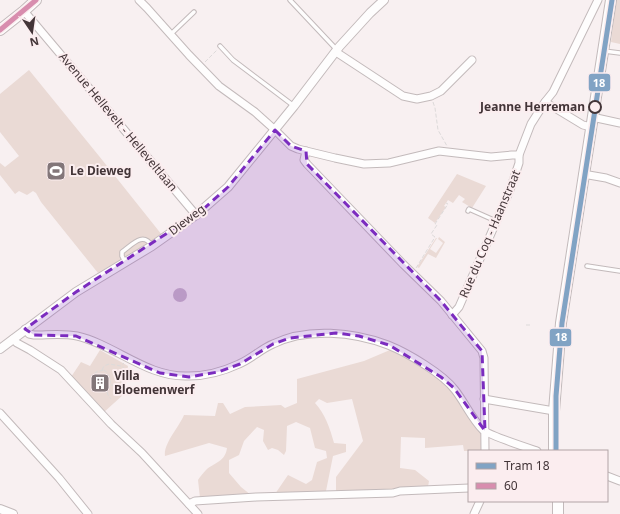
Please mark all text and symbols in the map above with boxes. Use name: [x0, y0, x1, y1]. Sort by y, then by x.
north arrow: [12, 12, 52, 52]
text: N: [28, 34, 40, 51]
street label: Avenue Hellevelt - Helleveltlaan: [55, 49, 182, 195]
line badge: 18: [588, 73, 611, 92]
text: 18: [593, 75, 605, 90]
place label: Jeanne Herreman: [479, 98, 585, 115]
marker: Jeanne Herreman: [588, 100, 602, 114]
sports icon: Le Dieweg: [45, 160, 67, 182]
place label: Le Dieweg: [70, 162, 131, 179]
street label: Rue du Coq - Haanstraat: [455, 167, 524, 300]
street label: Dieweg: [165, 200, 209, 239]
line badge: 18: [549, 328, 572, 347]
text: 18: [555, 329, 567, 344]
place label: Villa Bloemenwerf: [114, 367, 196, 398]
building icon: Villa Bloemenwerf: [89, 372, 111, 394]
legend: [468, 450, 608, 502]
text: Tram 18: [504, 457, 550, 474]
text: 60: [504, 477, 518, 494]

